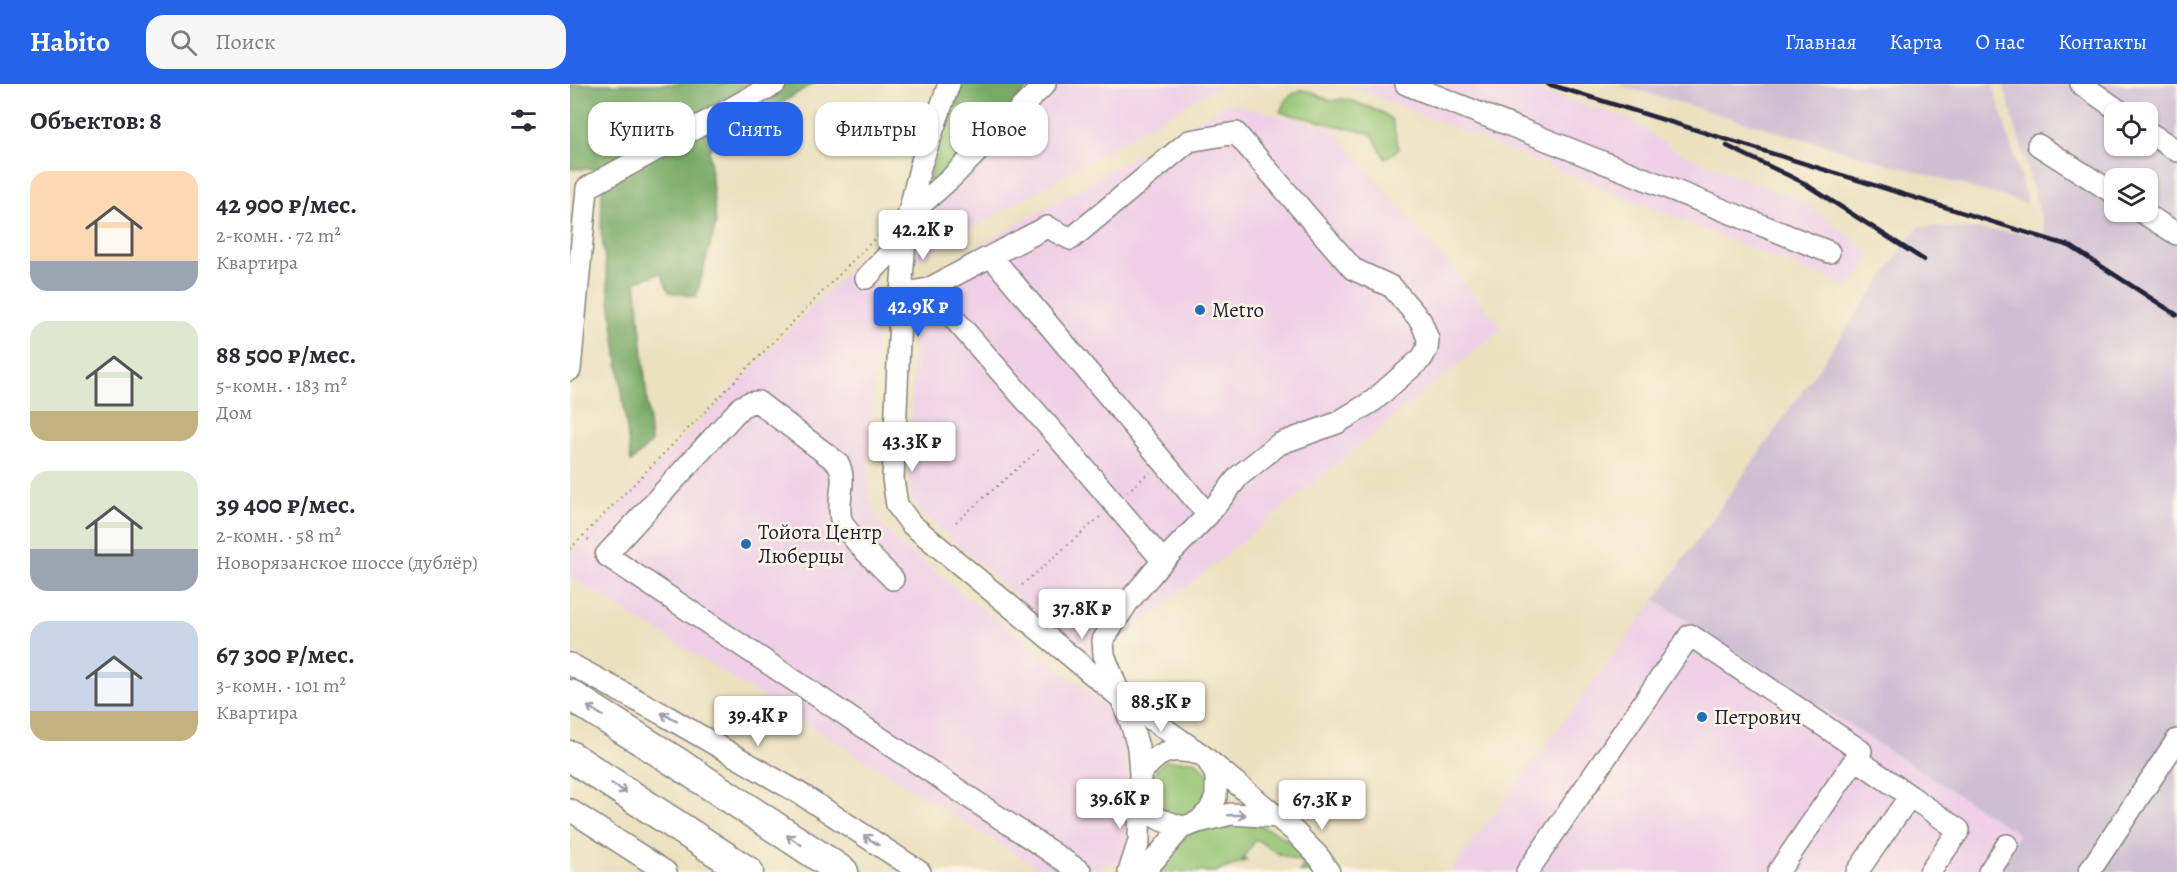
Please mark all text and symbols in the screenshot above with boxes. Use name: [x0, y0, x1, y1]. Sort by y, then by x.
search box: [146, 15, 566, 69]
text: Habito: [30, 23, 110, 61]
icon: search: [167, 26, 200, 59]
text: Поиск: [215, 27, 275, 57]
text: Главная: [1785, 28, 1857, 56]
text: Карта: [1890, 28, 1942, 56]
text: О нас: [1975, 28, 2025, 56]
text: Контакты: [2058, 28, 2147, 56]
chip: Купить: [588, 102, 695, 156]
chip: Снять: [707, 102, 803, 156]
chip: Фильтры: [815, 102, 938, 156]
chip: Новое: [950, 102, 1048, 156]
map controls: [2104, 102, 2158, 222]
button: locate: [2104, 102, 2158, 156]
text: Объектов: 8: [30, 103, 162, 138]
icon: filters: [507, 104, 540, 137]
button: layers: [2104, 168, 2158, 222]
text: 42 900 ₽/мес.: [216, 187, 357, 222]
icon: home: [78, 195, 150, 267]
pin: 42.2K ₽: [868, 210, 978, 261]
text: 42.2K ₽: [893, 216, 954, 243]
text: 2-комн. · 72 m²: [216, 222, 341, 249]
text: Квартира: [216, 249, 298, 276]
pin: 42.9K ₽: [863, 287, 973, 338]
text: 42.9K ₽: [888, 293, 948, 320]
place label: Metro: [1212, 296, 1264, 324]
marker: Metro: [1193, 303, 1207, 317]
text: 88 500 ₽/мес.: [216, 337, 356, 372]
icon: home: [78, 345, 150, 417]
text: 5-комн. · 183 m²: [216, 372, 347, 399]
text: Дом: [216, 399, 252, 426]
pin: 43.3K ₽: [857, 422, 967, 473]
text: 43.3K ₽: [883, 428, 941, 455]
text: 39 400 ₽/мес.: [216, 487, 356, 522]
icon: home: [78, 495, 150, 567]
place label: Тойота Центр Люберцы: [758, 518, 882, 570]
text: 2-комн. · 58 m²: [216, 522, 341, 549]
marker: Тойота Центр Люберцы: [739, 537, 753, 551]
text: Новорязанское шоссе (дублёр): [216, 549, 478, 576]
pin: 37.8K ₽: [1027, 589, 1137, 640]
text: 37.8K ₽: [1052, 595, 1112, 622]
text: 67 300 ₽/мес.: [216, 637, 355, 672]
icon: home: [78, 645, 150, 717]
text: 3-комн. · 101 m²: [216, 672, 346, 699]
pin: 88.5K ₽: [1106, 682, 1216, 733]
text: 88.5K ₽: [1131, 688, 1191, 715]
pin: 39.4K ₽: [703, 696, 813, 747]
text: Квартира: [216, 699, 298, 726]
text: 39.4K ₽: [728, 702, 788, 729]
place label: Петрович: [1714, 703, 1801, 731]
one-way arrow: [587, 705, 604, 717]
marker: Петрович: [1695, 710, 1709, 724]
one-way arrow: [661, 711, 678, 723]
pin: 39.6K ₽: [1065, 779, 1175, 830]
pin: 67.3K ₽: [1267, 780, 1377, 831]
one-way arrow: [611, 781, 628, 794]
text: 39.6K ₽: [1090, 785, 1150, 812]
text: 67.3K ₽: [1293, 786, 1351, 813]
one-way arrow: [1226, 809, 1246, 820]
one-way arrow: [786, 834, 803, 846]
one-way arrow: [863, 834, 880, 846]

